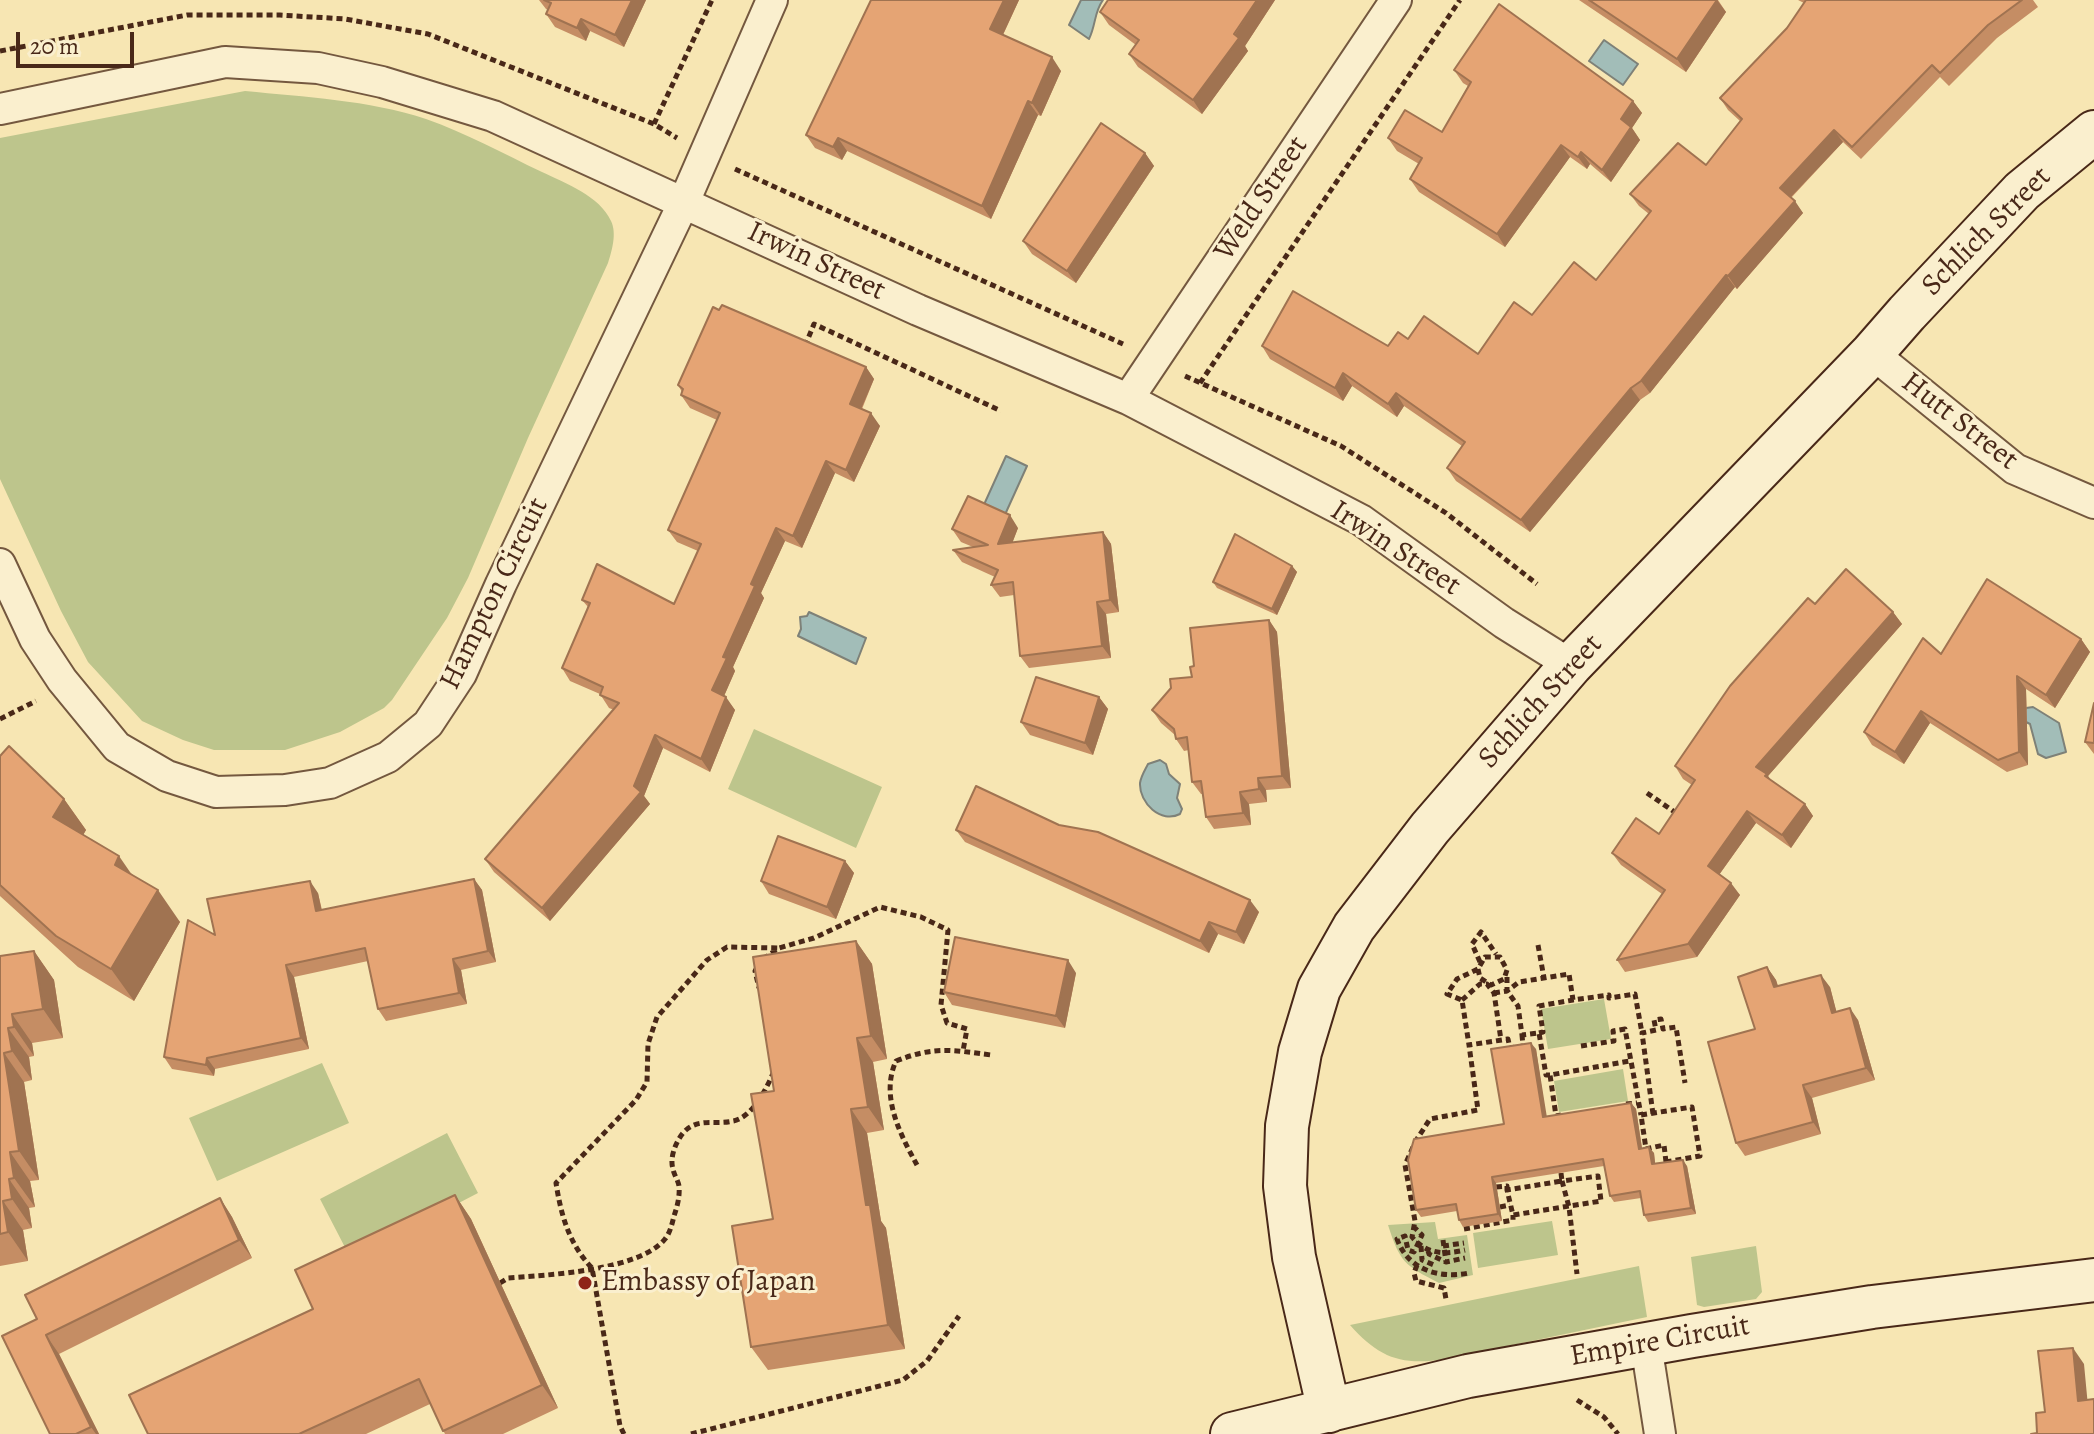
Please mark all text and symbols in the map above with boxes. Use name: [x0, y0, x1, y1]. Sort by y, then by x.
scale bar: [20, 16, 138, 66]
text: 20 m: [30, 30, 79, 62]
street label: Weld Street: [1207, 130, 1317, 268]
street label: Schlich Street: [1915, 160, 2059, 304]
street label: Irwin Street: [741, 214, 891, 310]
street label: Hutt Street: [1893, 365, 2025, 479]
street label: Hampton Circuit: [433, 492, 557, 696]
street label: Irwin Street: [1323, 494, 1467, 604]
street label: Schlich Street: [1471, 627, 1611, 777]
place label: Embassy of Japan: [601, 1265, 815, 1301]
marker: Embassy of Japan: [576, 1274, 594, 1292]
street label: Empire Circuit: [1567, 1308, 1753, 1376]

